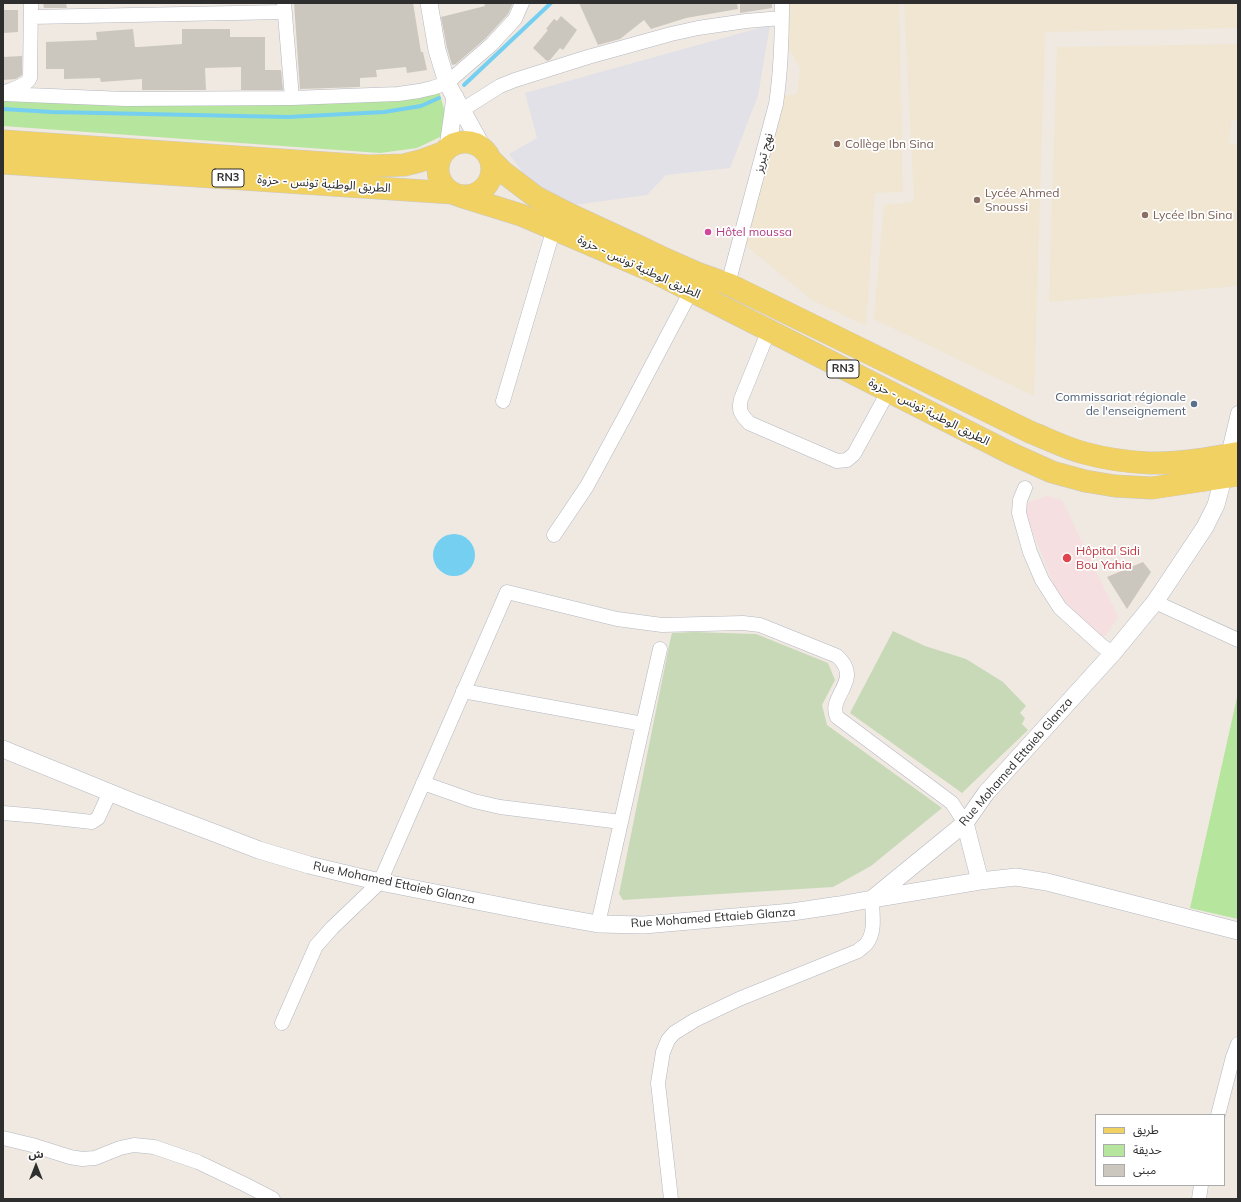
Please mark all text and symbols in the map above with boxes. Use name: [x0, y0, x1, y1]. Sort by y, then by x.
street label: نهج تبريز: [752, 131, 776, 175]
place label: Collège Ibn Sina: [845, 137, 934, 151]
marker: Collège Ibn Sina: [832, 139, 842, 149]
road number: RN3: [212, 169, 244, 187]
street label: الطريق الوطنية تونس - حزوة: [257, 172, 391, 196]
place label: Lycée Ahmed Snoussi: [985, 186, 1059, 214]
marker: Lycée Ahmed Snoussi: [972, 195, 982, 205]
place label: Lycée Ibn Sina: [1153, 208, 1232, 222]
marker: Lycée Ibn Sina: [1140, 210, 1150, 220]
place label: Hôtel moussa: [716, 225, 792, 239]
marker: Hôtel moussa: [703, 227, 713, 237]
street label: الطريق الوطنية تونس - حزوة: [575, 232, 703, 302]
road number: RN3: [827, 360, 859, 378]
street label: الطريق الوطنية تونس - حزوة: [866, 375, 992, 449]
place label: Commissariat régionale de l'enseignement: [1055, 390, 1186, 418]
marker: Commissariat régionale de l'enseignement: [1189, 399, 1199, 409]
place label: Hôpital Sidi Bou Yahia: [1076, 544, 1140, 572]
marker: Hôpital Sidi Bou Yahia: [1061, 552, 1073, 564]
street label: Rue Mohamed Ettaieb Glanza: [956, 695, 1076, 829]
street label: Rue Mohamed Ettaieb Glanza: [312, 859, 476, 907]
street label: Rue Mohamed Ettaieb Glanza: [630, 905, 796, 931]
legend: [1095, 1114, 1225, 1186]
text: طريق: [1133, 1122, 1159, 1137]
text: حديقة: [1133, 1142, 1162, 1157]
north arrow: [16, 1146, 56, 1186]
text: ش: [28, 1147, 44, 1161]
text: مبنى: [1133, 1162, 1156, 1177]

